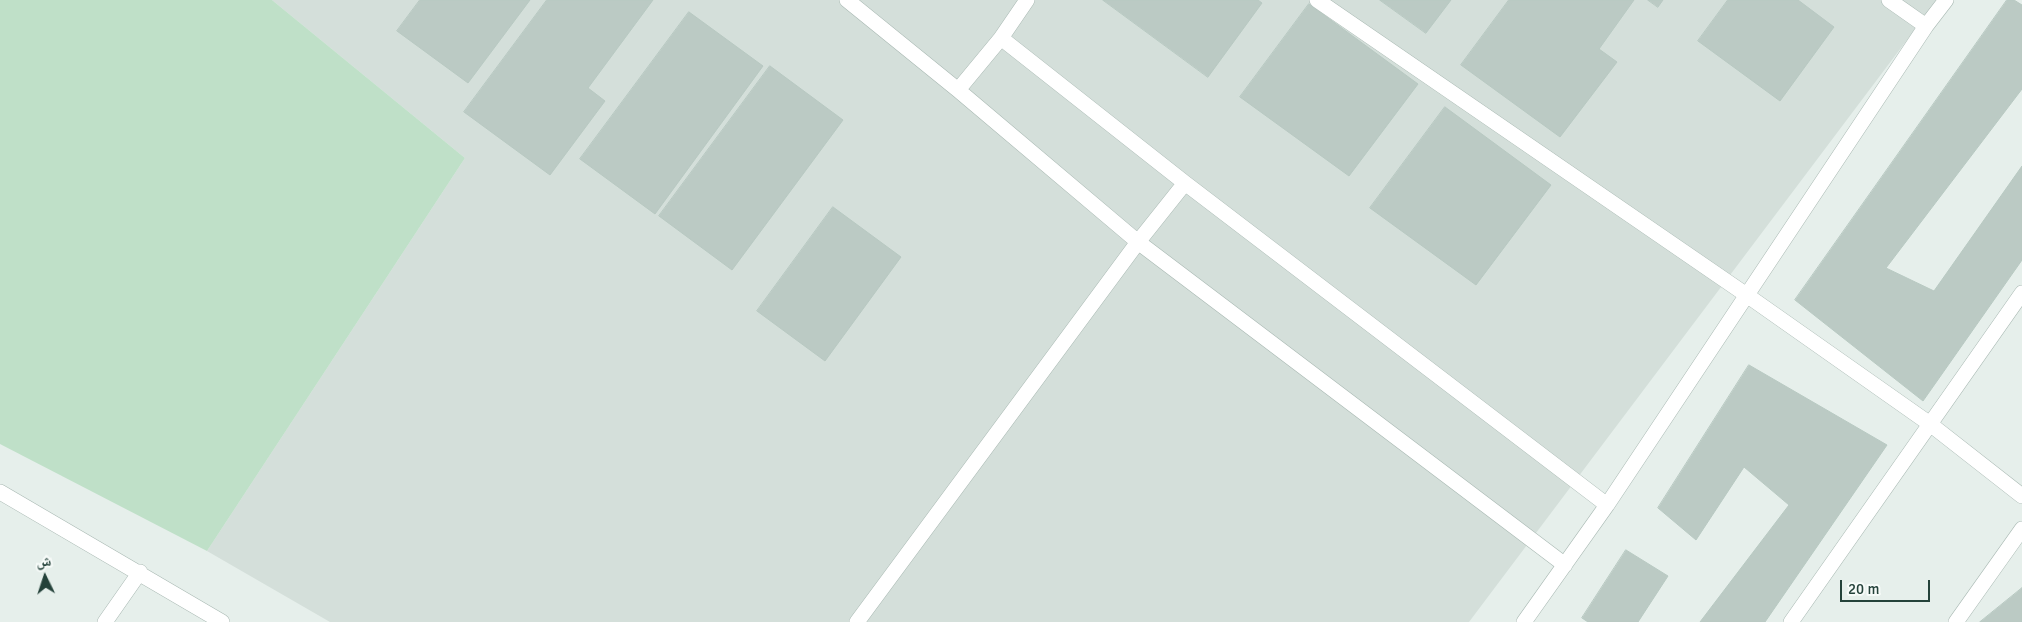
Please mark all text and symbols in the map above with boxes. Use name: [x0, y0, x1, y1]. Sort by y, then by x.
north arrow: [20, 552, 70, 602]
text: ش: [36, 553, 52, 571]
scale bar: [1842, 570, 1932, 602]
text: 20 m: [1848, 580, 1879, 598]

